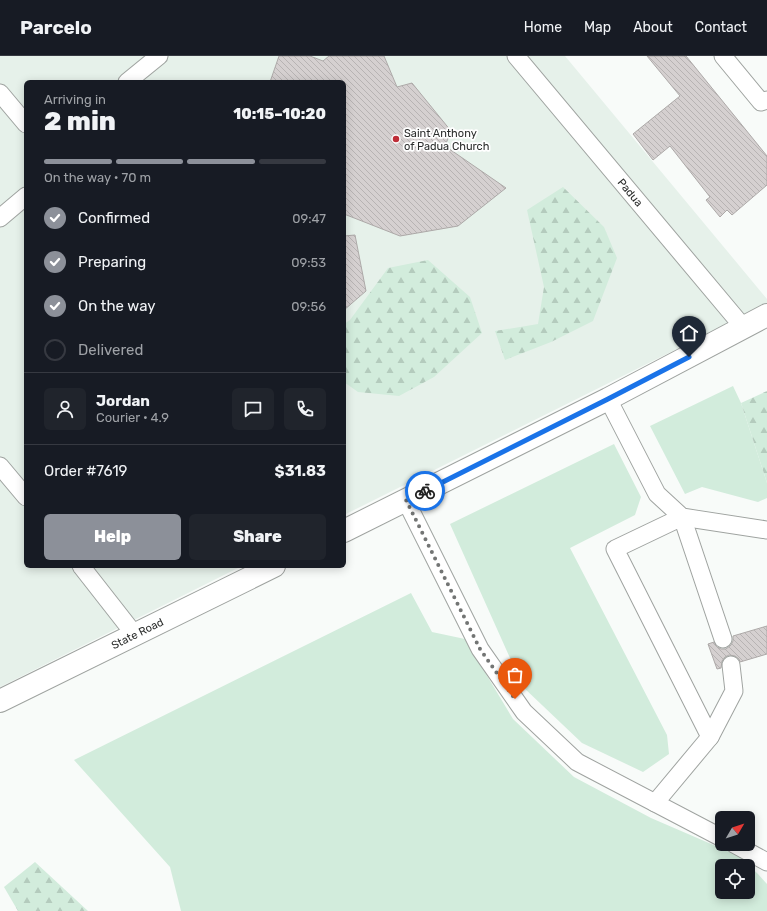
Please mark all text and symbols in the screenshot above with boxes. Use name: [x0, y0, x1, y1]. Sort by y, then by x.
text: Parcelo: [20, 16, 92, 39]
text: Home: [524, 19, 562, 36]
text: Map: [584, 19, 611, 36]
text: About: [633, 19, 673, 36]
text: Contact: [695, 19, 747, 36]
text: Arriving in: [44, 92, 106, 107]
text: 10:15–10:20: [233, 105, 326, 123]
text: 2 min: [44, 106, 116, 137]
place label: Saint Anthony of Padua Church: [404, 127, 489, 153]
marker: Saint Anthony of Padua Church: [391, 134, 401, 144]
text: On the way · 70 m: [44, 170, 151, 185]
street label: Padua: [615, 176, 645, 209]
icon: check: [44, 207, 66, 229]
text: Confirmed: [78, 209, 150, 227]
text: 09:47: [292, 211, 326, 226]
icon: check: [44, 251, 66, 273]
text: Preparing: [78, 253, 146, 271]
text: 09:53: [291, 255, 326, 270]
icon: check: [44, 295, 66, 317]
text: On the way: [78, 297, 156, 315]
text: 09:56: [291, 299, 326, 314]
pin: [672, 316, 706, 357]
icon: home: [678, 322, 700, 344]
text: Delivered: [78, 341, 143, 359]
button: person: [44, 388, 86, 430]
button: chat: [232, 388, 274, 430]
button: phone: [284, 388, 326, 430]
text: Jordan: [96, 392, 150, 410]
text: Courier · 4.9: [96, 410, 169, 425]
text: Order #7619: [44, 462, 128, 480]
text: $31.83: [275, 462, 326, 480]
courier: [405, 471, 445, 511]
icon: bike: [414, 480, 436, 502]
button: Help: [44, 514, 181, 560]
button: Share: [189, 514, 326, 560]
street label: State Road: [109, 616, 166, 652]
pin: [498, 658, 532, 699]
icon: bag: [504, 664, 526, 686]
north arrow: [715, 811, 755, 851]
map controls: [715, 811, 755, 899]
button: locate: [715, 859, 755, 899]

